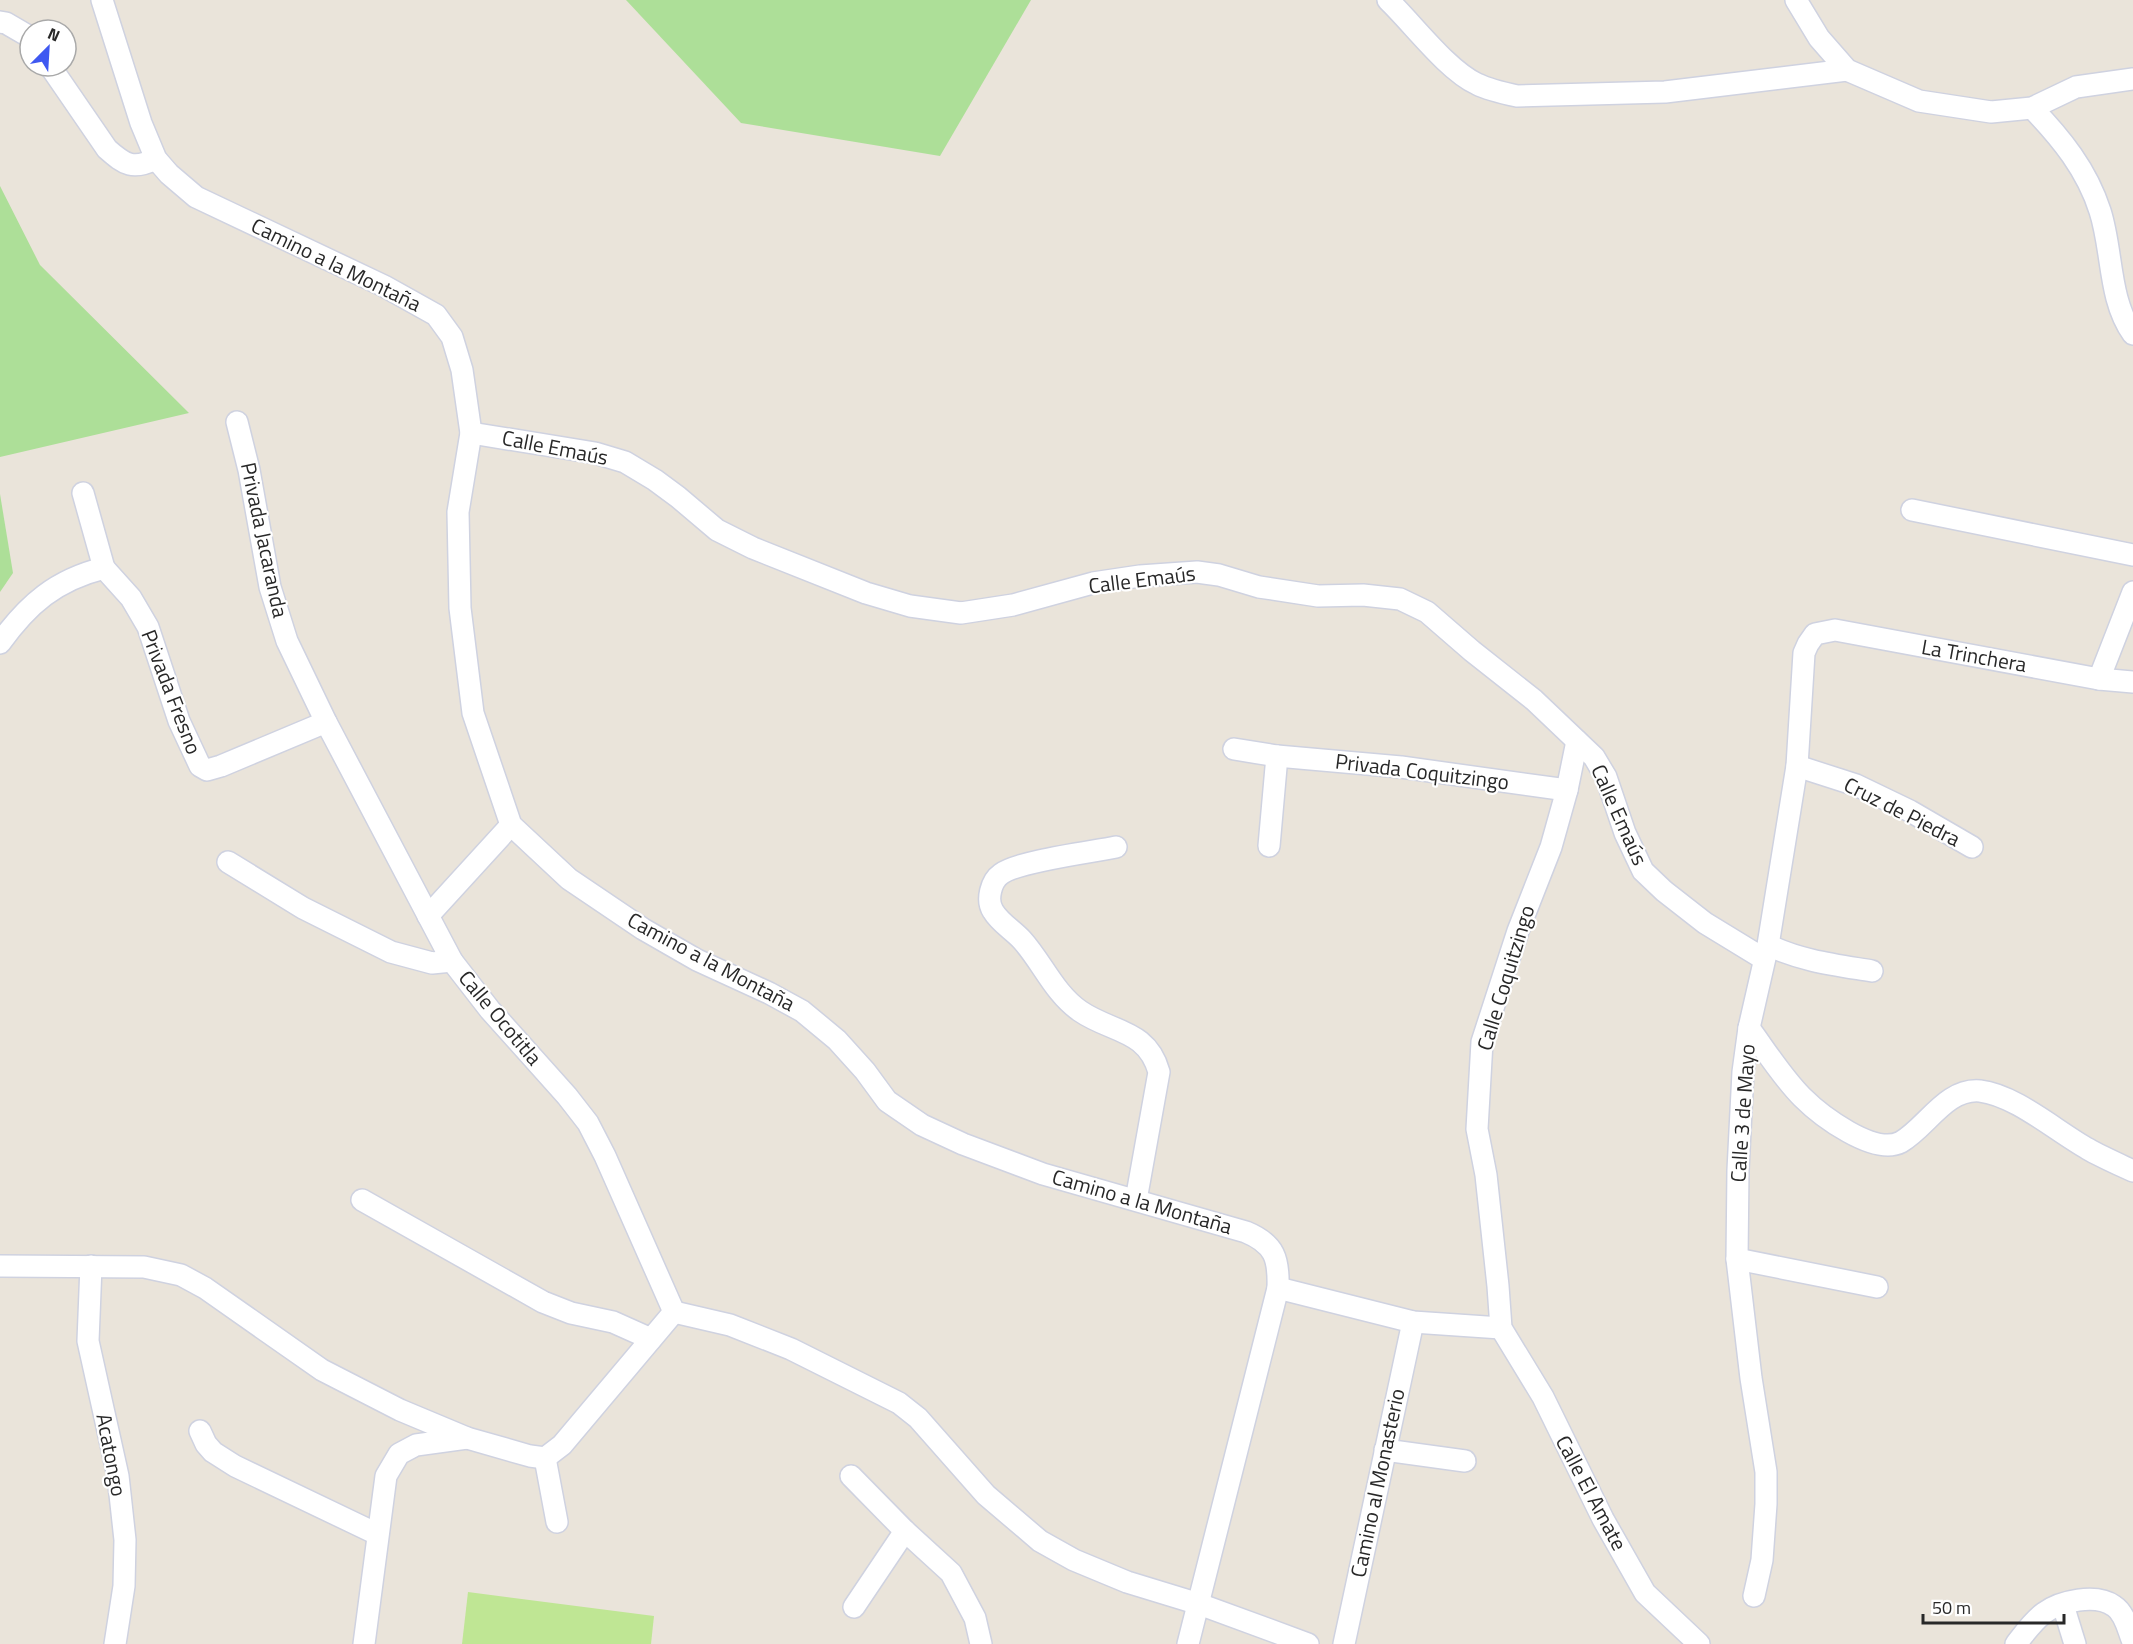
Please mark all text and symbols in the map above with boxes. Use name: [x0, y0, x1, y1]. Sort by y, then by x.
north arrow: [18, 18, 78, 78]
text: N: [44, 21, 64, 48]
street label: Camino a la Montaña: [246, 209, 427, 319]
street label: Calle Emaús: [499, 421, 611, 473]
street label: Privada Jacaranda: [233, 459, 297, 621]
street label: Calle Emaús: [1087, 557, 1197, 601]
street label: Privada Fresno: [133, 625, 210, 759]
street label: La Trinchera: [1919, 630, 2030, 680]
street label: Privada Coquitzingo: [1333, 744, 1511, 798]
street label: Calle Emaús: [1583, 759, 1656, 870]
street label: Cruz de Piedra: [1839, 768, 1967, 854]
street label: Calle Coquitzingo: [1468, 901, 1542, 1054]
street label: Camino a la Montaña: [622, 903, 801, 1019]
street label: Calle Ocotitla: [451, 963, 550, 1072]
street label: Calle 3 de Mayo: [1721, 1043, 1763, 1183]
street label: Camino a la Montaña: [1049, 1160, 1236, 1242]
street label: Camino al Monasterio: [1341, 1385, 1413, 1580]
street label: Acatongo: [88, 1411, 136, 1499]
street label: Calle El Amate: [1548, 1429, 1636, 1556]
scale bar: [1923, 1587, 2064, 1625]
text: 50 m: [1932, 1594, 1971, 1621]

